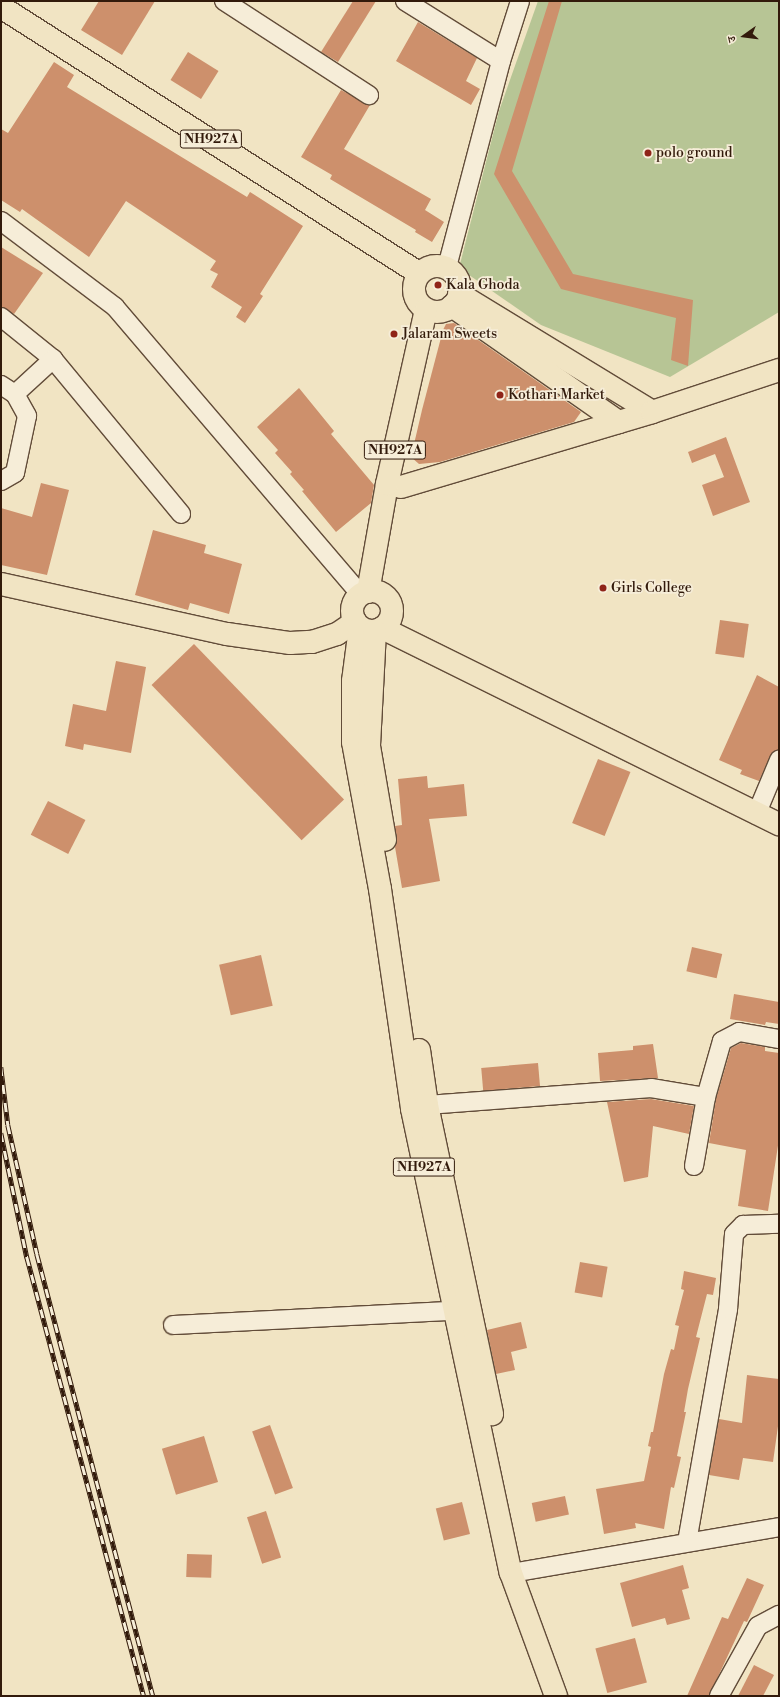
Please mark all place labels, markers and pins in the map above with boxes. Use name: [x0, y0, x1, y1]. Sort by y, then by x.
place label: polo ground: [656, 145, 732, 161]
marker: polo ground: [643, 148, 653, 158]
place label: Kala Ghoda: [446, 277, 520, 293]
marker: Kala Ghoda: [433, 280, 443, 290]
place label: Jalaram Sweets: [402, 326, 497, 342]
marker: Jalaram Sweets: [389, 329, 399, 339]
place label: Kothari Market: [508, 387, 605, 403]
marker: Kothari Market: [495, 390, 505, 400]
place label: Girls College: [611, 580, 692, 596]
marker: Girls College: [598, 583, 608, 593]

